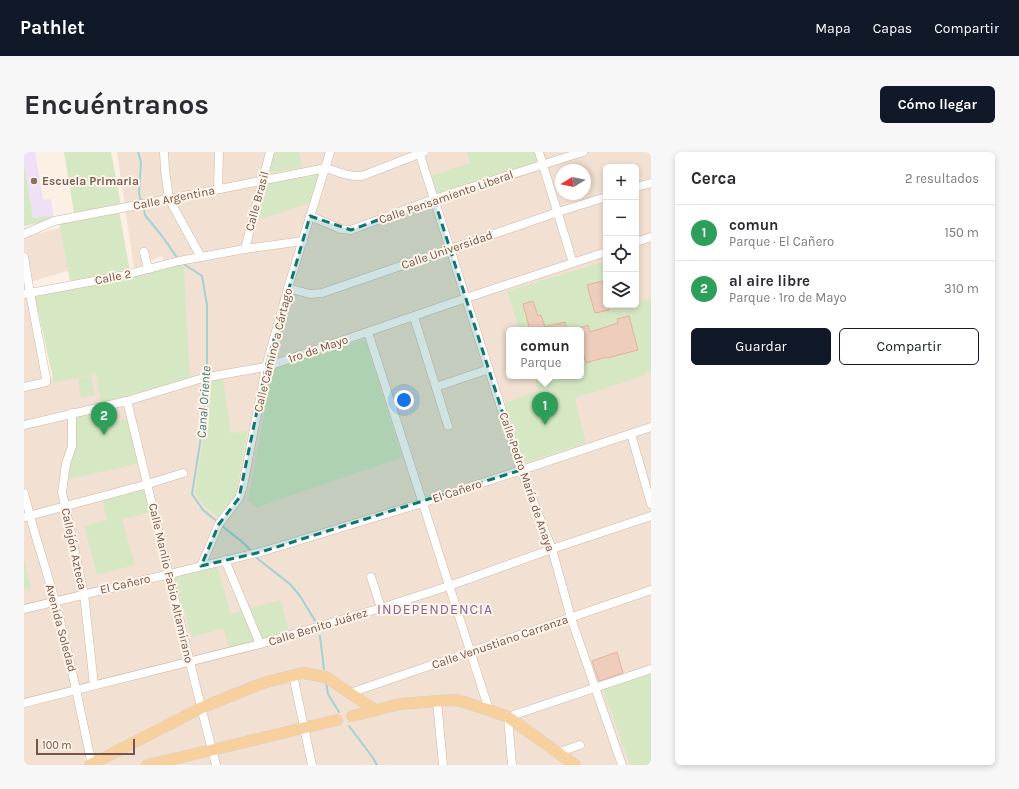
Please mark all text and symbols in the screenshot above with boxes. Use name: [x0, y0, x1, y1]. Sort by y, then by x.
text: Pathlet: [20, 17, 85, 39]
text: Mapa: [815, 20, 851, 37]
text: Capas: [873, 20, 912, 37]
text: Compartir: [934, 20, 999, 37]
button: Cómo llegar: [880, 86, 995, 123]
text: Encuéntranos: [24, 88, 209, 121]
north arrow: [555, 164, 591, 200]
map controls: [603, 164, 639, 308]
button: +: [603, 164, 639, 200]
street label: Calle Pensamiento Liberal: [377, 167, 515, 227]
text: Cerca: [691, 168, 736, 188]
street label: Calle Brasil: [242, 170, 272, 232]
text: 2 resultados: [905, 171, 979, 186]
place label: Escuela Primaria: [42, 174, 139, 188]
marker: Escuela Primaria: [29, 176, 39, 186]
street label: Calle Argentina: [132, 183, 216, 213]
button: −: [603, 200, 639, 236]
text: comun: [729, 216, 778, 234]
text: 1: [702, 225, 706, 240]
text: 150 m: [944, 225, 979, 240]
street label: Calle Universidad: [400, 228, 494, 272]
text: Parque · El Cañero: [729, 234, 834, 249]
button: locate: [603, 236, 639, 272]
street label: Calle 2: [94, 267, 132, 287]
button: layers: [603, 272, 639, 308]
text: al aire libre: [729, 272, 810, 290]
text: 2: [700, 281, 708, 296]
text: 310 m: [944, 281, 979, 296]
street label: Calle Camino a Cártago: [251, 287, 295, 413]
text: Parque · 1ro de Mayo: [729, 290, 847, 305]
popup: [506, 327, 584, 379]
button: Guardar: [691, 328, 831, 365]
button: Compartir: [839, 328, 979, 365]
street label: 1ro de Mayo: [286, 332, 350, 366]
text: comun: [520, 337, 570, 355]
text: Parque: [520, 355, 561, 370]
water label: Canal Oriente: [193, 365, 214, 439]
your location: [394, 390, 414, 410]
pin: 1: [532, 392, 558, 425]
pin: 2: [91, 402, 117, 435]
street label: Calle Pedro María de Anaya: [497, 410, 557, 554]
street label: El Cañero: [430, 476, 484, 506]
street label: Calle Manlio Fabio Altamirano: [146, 502, 196, 664]
street label: Callejón Azteca: [58, 507, 90, 591]
street label: El Cañero: [98, 571, 152, 597]
street label: Avenida Soledad: [43, 583, 79, 673]
district label: INDEPENDENCIA: [377, 601, 493, 618]
street label: Calle Benito Juárez: [267, 605, 370, 649]
street label: Calle Venustiano Carranza: [430, 612, 570, 672]
scale bar: [36, 737, 135, 756]
text: 100 m: [42, 739, 72, 752]

